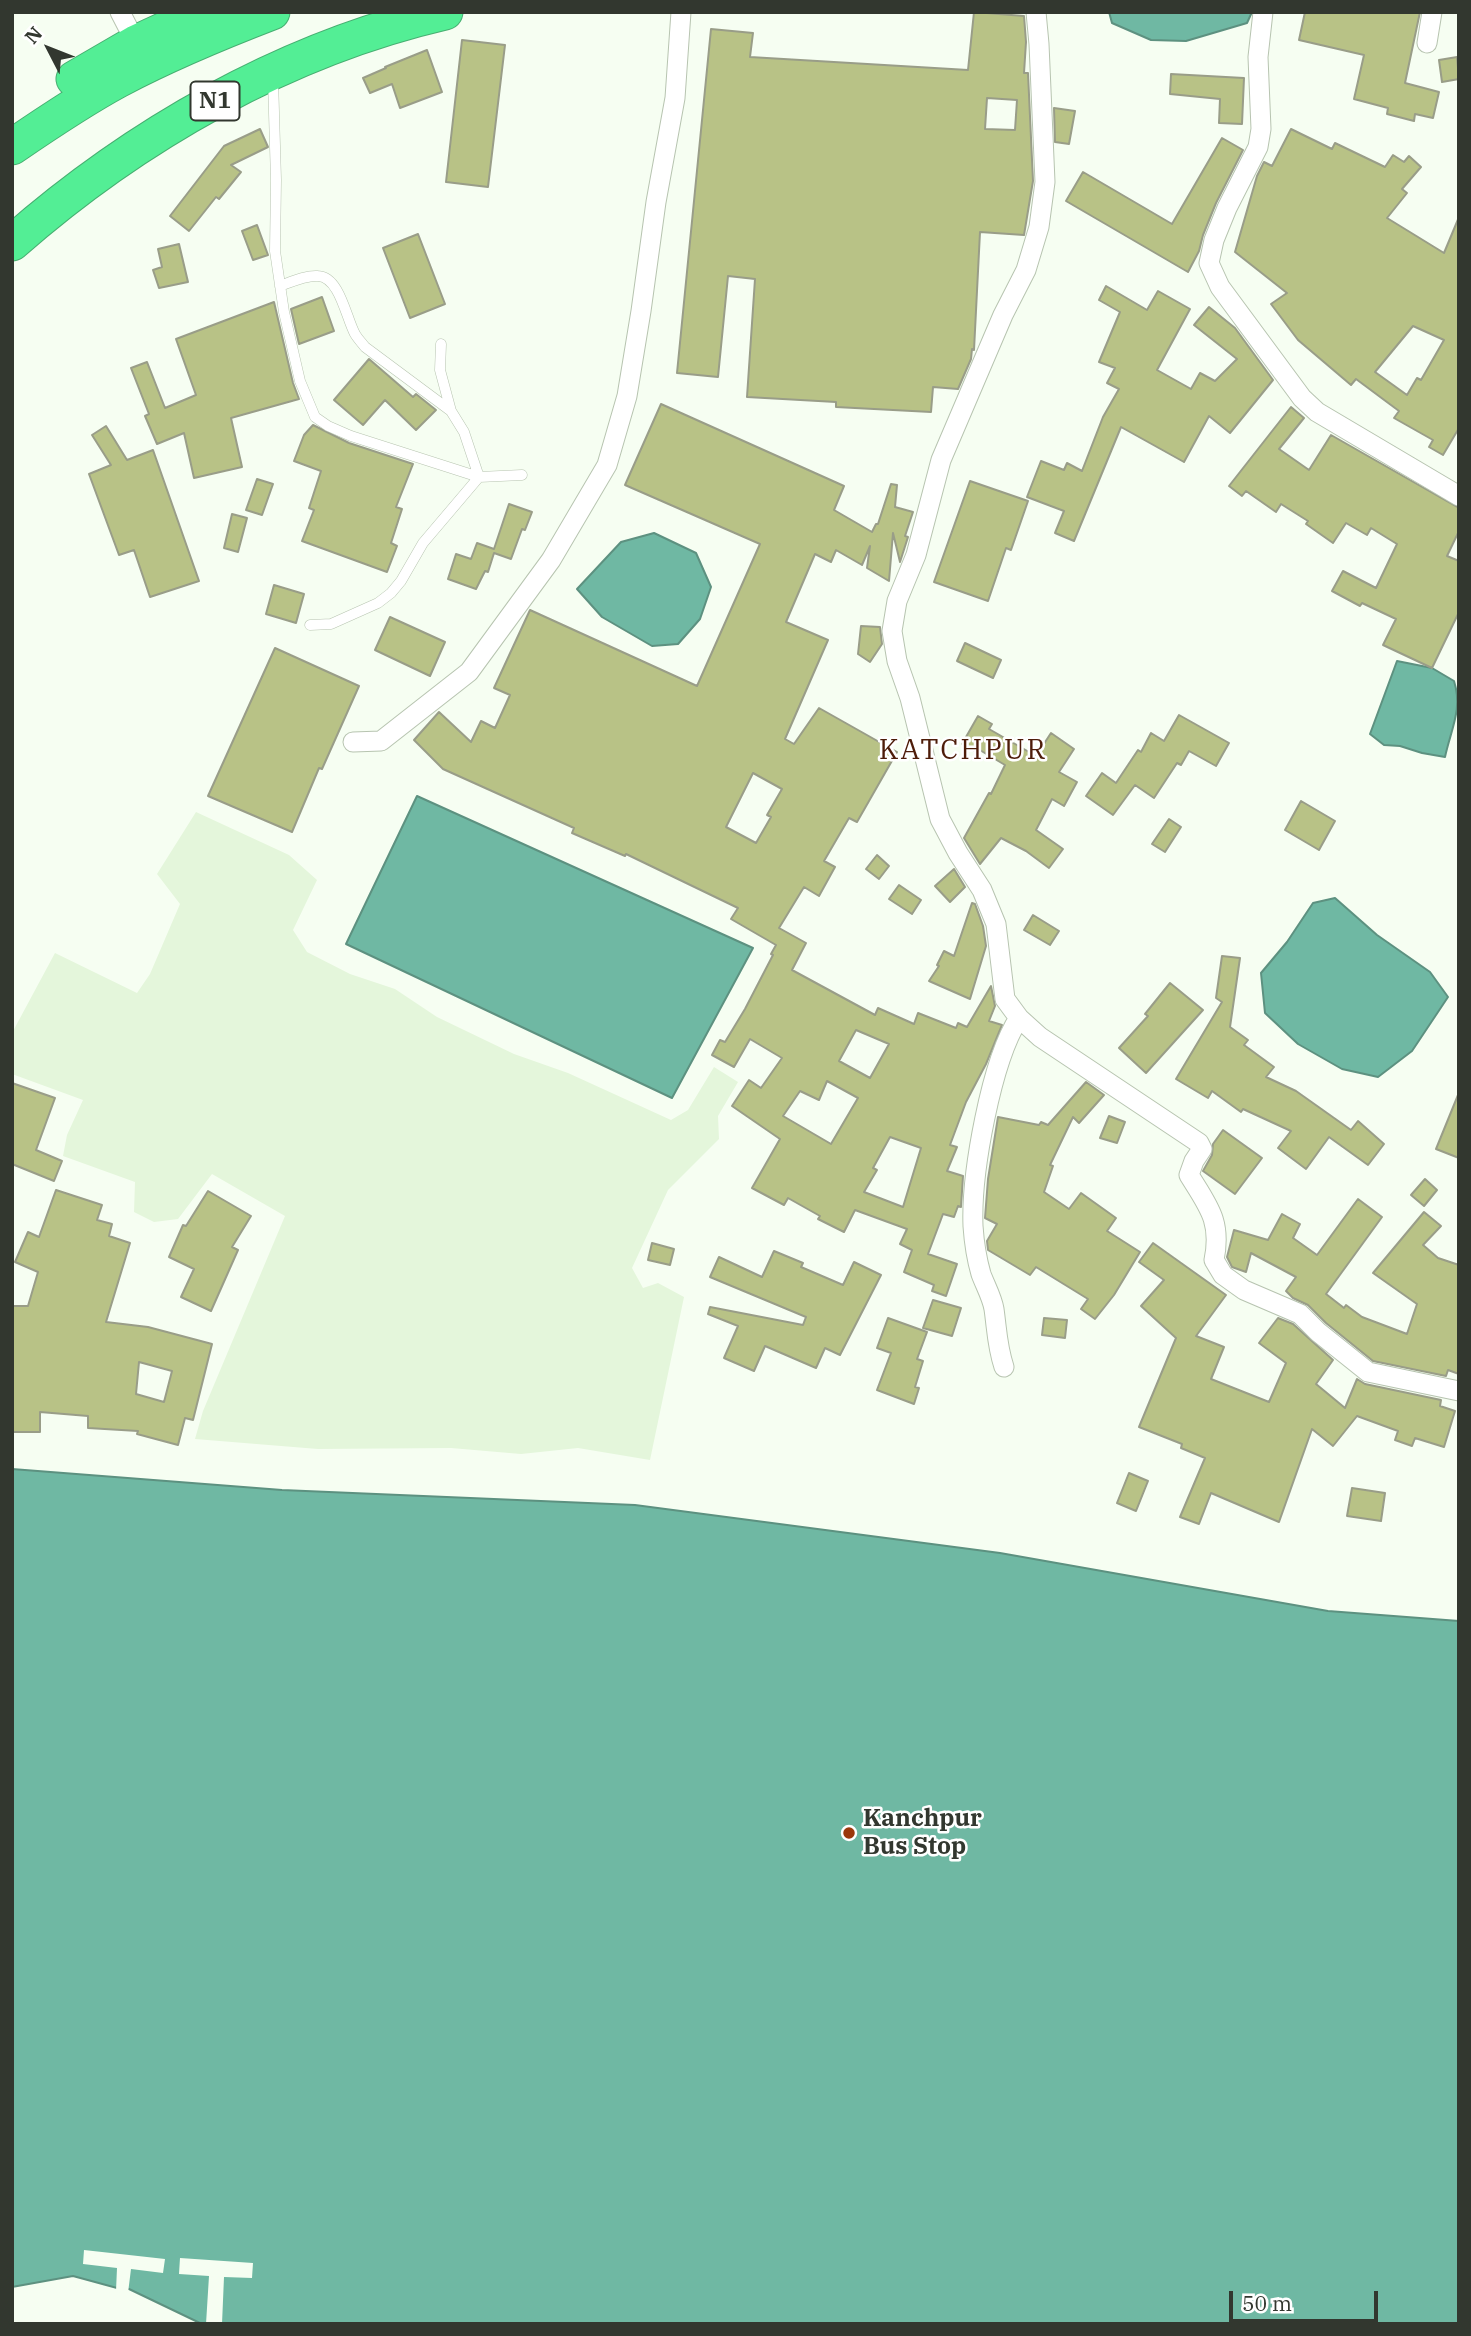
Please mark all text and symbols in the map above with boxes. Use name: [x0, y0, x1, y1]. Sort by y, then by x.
north arrow: [14, 14, 84, 84]
text: N: [19, 21, 47, 49]
road number: N1: [190, 82, 240, 120]
district label: KATCHPUR: [880, 734, 1046, 768]
place label: Kanchpur Bus Stop: [863, 1805, 982, 1861]
marker: Kanchpur Bus Stop: [841, 1825, 857, 1841]
scale bar: [1233, 2276, 1382, 2320]
text: 50 m: [1242, 2289, 1292, 2317]

